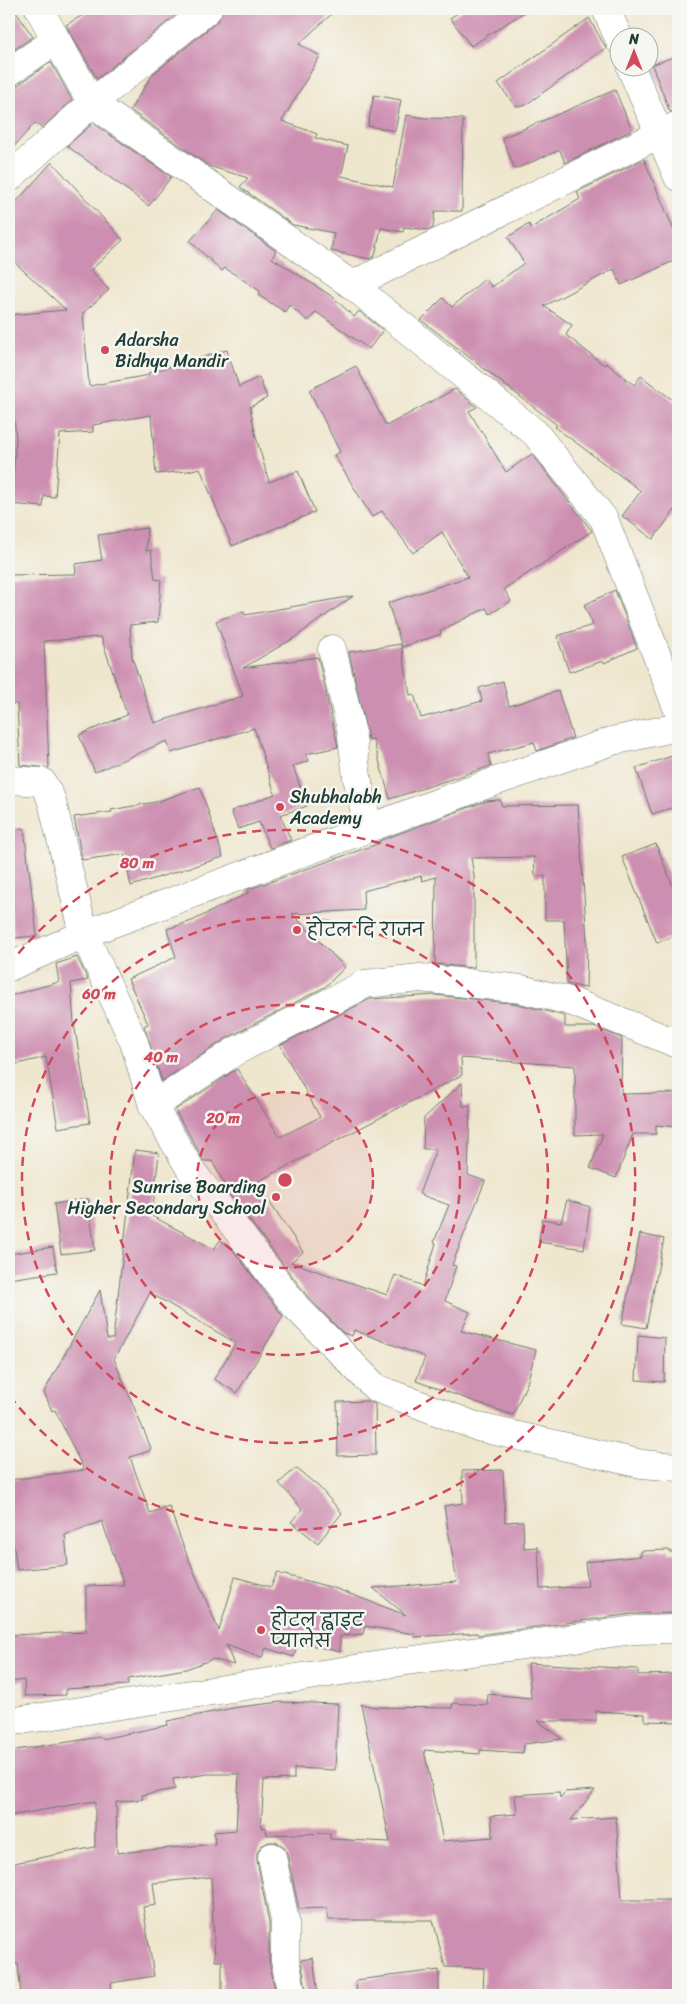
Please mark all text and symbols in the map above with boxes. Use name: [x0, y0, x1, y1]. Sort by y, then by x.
text: N: [628, 27, 639, 52]
north arrow: [610, 28, 660, 78]
place label: Adarsha Bidhya Mandir: [114, 324, 230, 377]
marker: Adarsha Bidhya Mandir: [99, 344, 111, 356]
place label: Shubhalabh Academy: [289, 781, 382, 834]
marker: Shubhalabh Academy: [274, 801, 286, 813]
text: 80 m: [119, 850, 154, 876]
place label: होटल दि राजन: [306, 914, 425, 946]
marker: होटल दि राजन: [291, 924, 303, 936]
text: 60 m: [81, 981, 116, 1007]
text: 40 m: [143, 1044, 179, 1070]
text: 20 m: [205, 1105, 240, 1131]
place label: Sunrise Boarding Higher Secondary School: [68, 1171, 267, 1224]
centre of rings: [276, 1171, 294, 1189]
marker: Sunrise Boarding Higher Secondary School: [270, 1191, 282, 1203]
place label: होटल ह्वाइट प्यालेस: [270, 1604, 365, 1657]
marker: होटल ह्वाइट प्यालेस: [255, 1624, 267, 1636]

